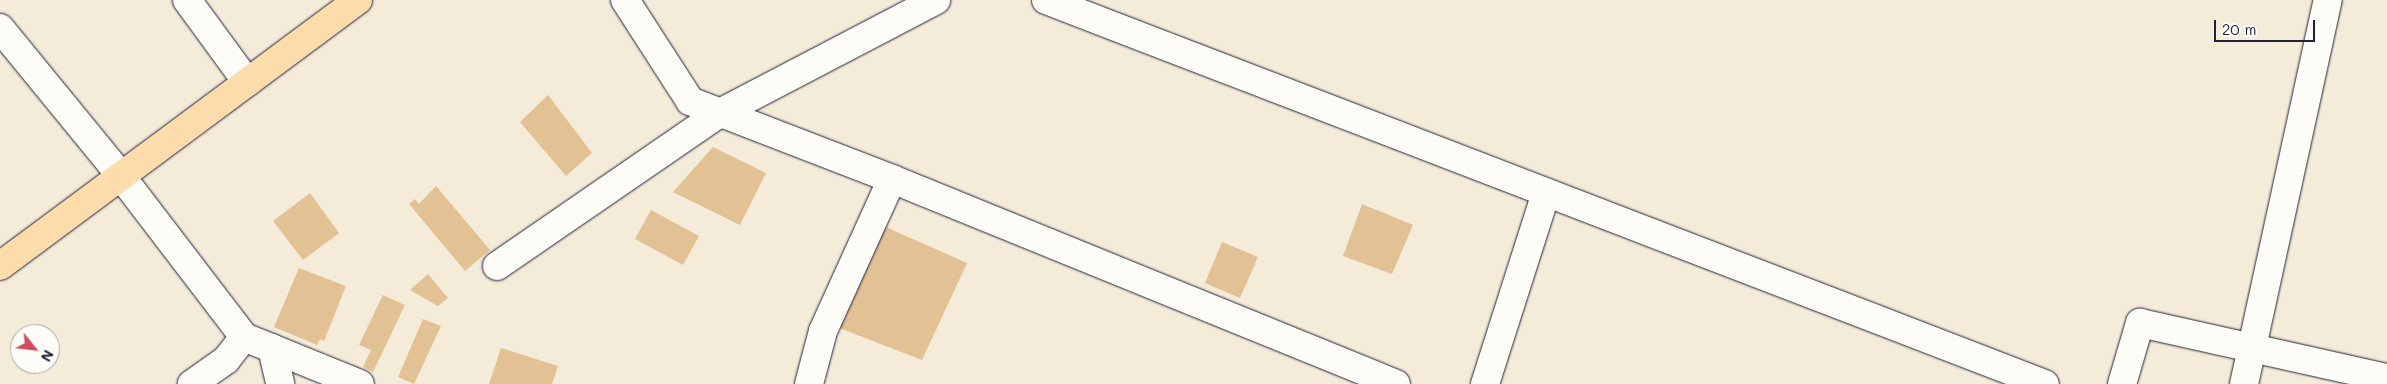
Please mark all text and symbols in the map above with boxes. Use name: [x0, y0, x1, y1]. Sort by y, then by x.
scale bar: [2217, 10, 2318, 42]
text: 20 m: [2222, 19, 2256, 39]
north arrow: [10, 324, 60, 374]
text: N: [37, 347, 59, 365]

